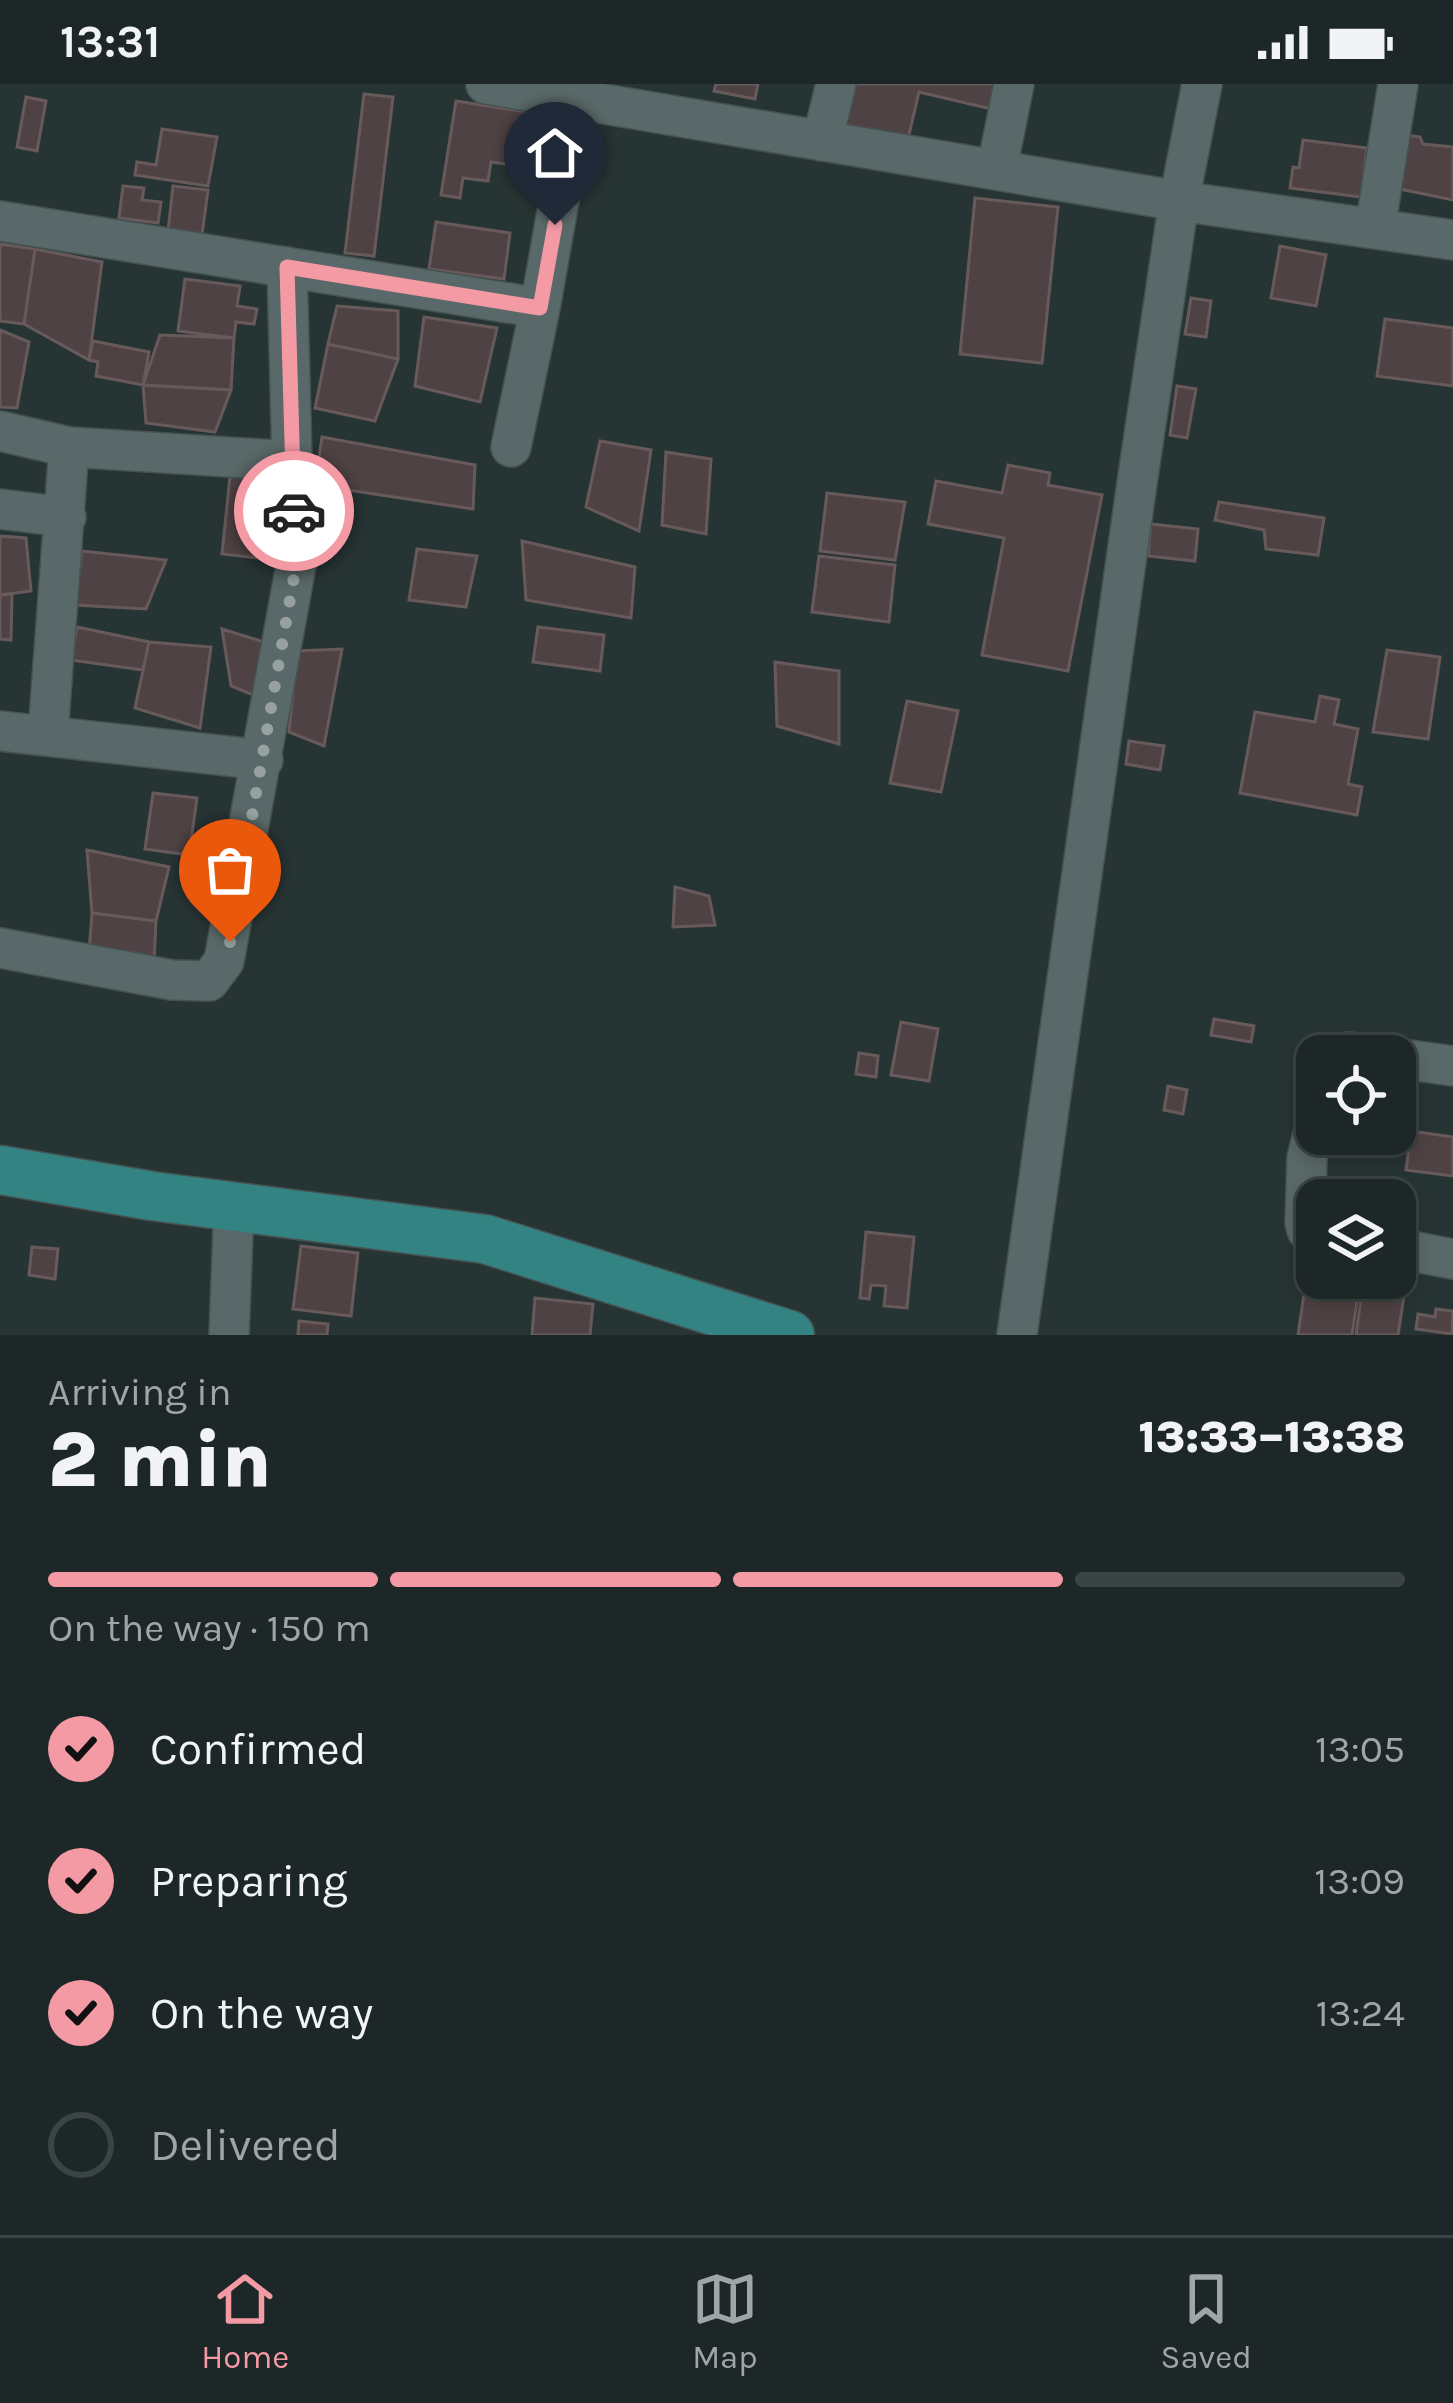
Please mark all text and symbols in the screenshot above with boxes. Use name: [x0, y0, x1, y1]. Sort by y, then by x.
text: 13:31: [60, 16, 160, 68]
pin: [504, 102, 606, 225]
icon: home: [522, 120, 588, 186]
courier: [234, 451, 354, 571]
icon: car: [261, 478, 327, 544]
pin: [179, 819, 281, 942]
icon: bag: [197, 837, 263, 903]
map controls: [1296, 1035, 1416, 1299]
button: locate: [1296, 1035, 1416, 1155]
button: layers: [1296, 1179, 1416, 1299]
text: Arriving in: [48, 1369, 231, 1415]
text: 13:33–13:38: [1138, 1411, 1405, 1463]
text: 2 min: [48, 1414, 272, 1506]
text: On the way · 150 m: [48, 1605, 371, 1651]
icon: check: [48, 1716, 114, 1782]
text: Confirmed: [150, 1723, 366, 1775]
text: 13:05: [1315, 1726, 1405, 1772]
icon: check: [48, 1848, 114, 1914]
text: Preparing: [150, 1855, 348, 1907]
text: 13:09: [1314, 1858, 1405, 1904]
icon: check: [48, 1980, 114, 2046]
text: On the way: [150, 1987, 373, 2039]
text: 13:24: [1316, 1990, 1405, 2036]
text: Delivered: [150, 2119, 341, 2171]
tab: Home: [201, 2266, 289, 2376]
tab: Map: [692, 2266, 758, 2376]
tab: Saved: [1160, 2266, 1252, 2376]

